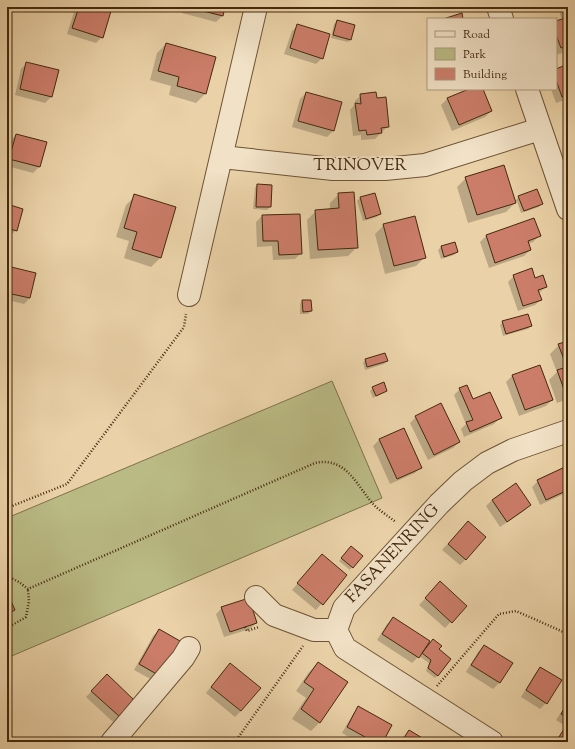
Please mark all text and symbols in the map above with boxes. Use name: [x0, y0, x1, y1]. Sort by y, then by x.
legend: [427, 18, 557, 90]
text: Road: [463, 26, 490, 44]
text: Park: [463, 46, 486, 64]
text: Building: [463, 66, 507, 84]
street label: TRINOVER: [313, 154, 408, 178]
street label: FASANENRING: [341, 499, 446, 609]

